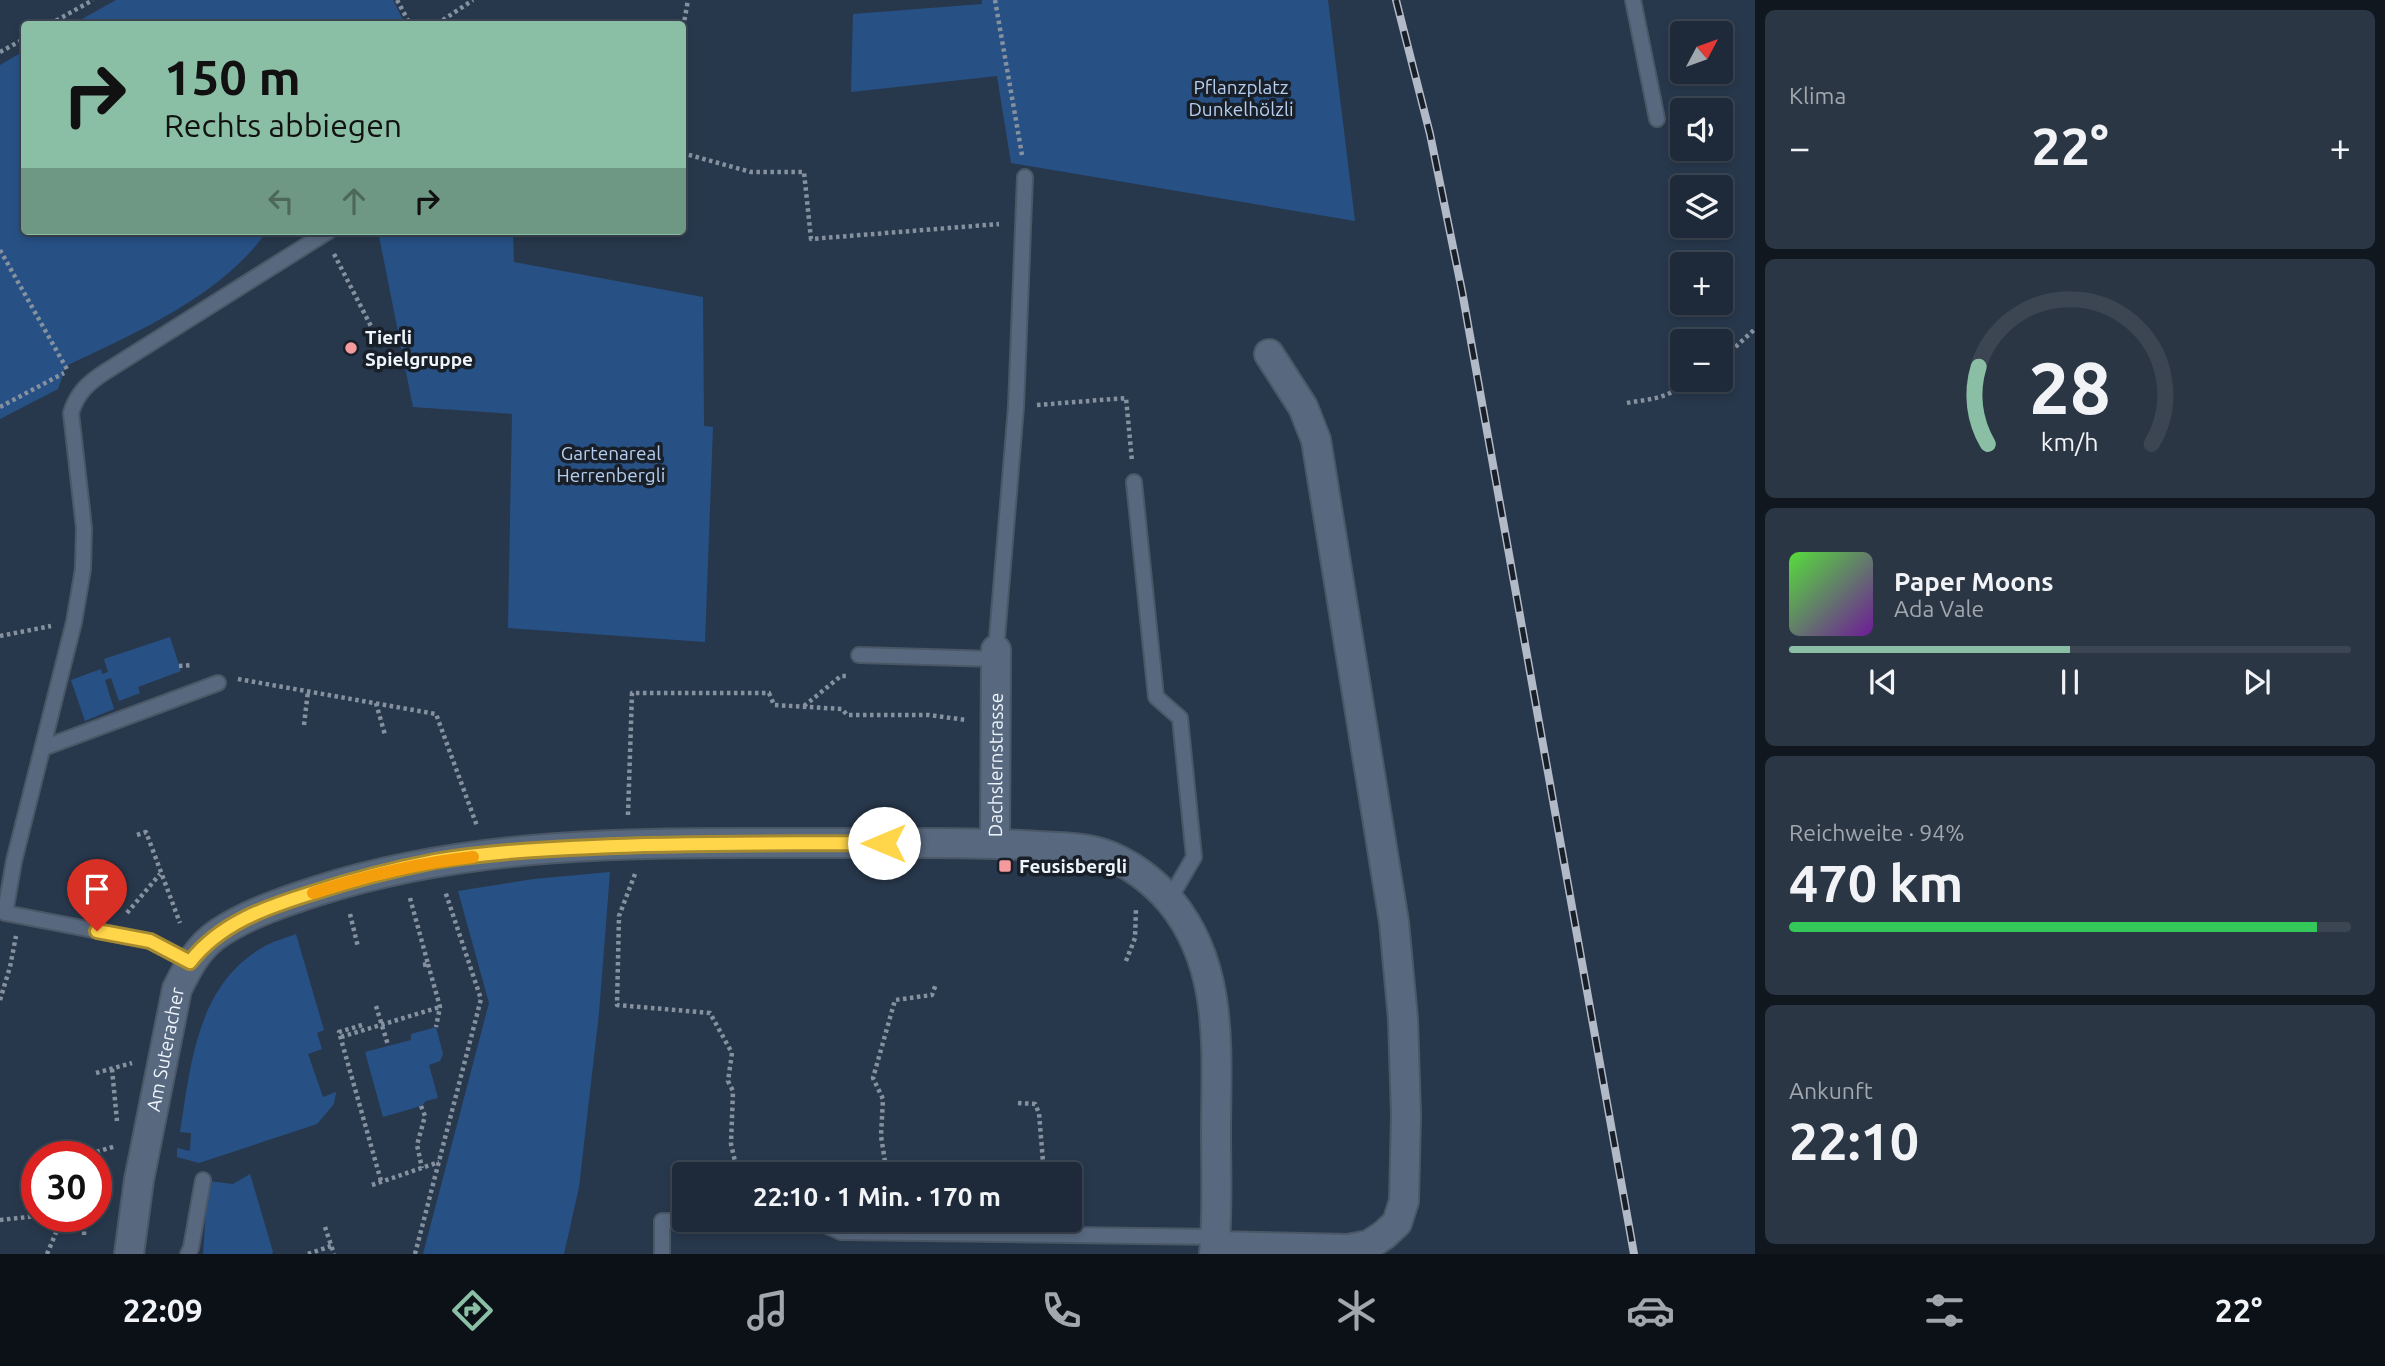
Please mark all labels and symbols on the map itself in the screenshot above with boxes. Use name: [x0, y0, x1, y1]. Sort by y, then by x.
north arrow: [1670, 21, 1732, 84]
park label: Pflanzplatz Dunkelhölzli: [1188, 76, 1294, 120]
place label: Tierli Spielgruppe: [365, 326, 473, 370]
marker: Tierli Spielgruppe: [343, 340, 359, 356]
park label: Gartenareal Herrenbergli: [557, 442, 665, 486]
street label: Dachslernstrasse: [984, 693, 1007, 837]
position arrow: [847, 806, 921, 880]
place label: Feusisbergli: [1019, 855, 1127, 877]
marker: Feusisbergli: [997, 858, 1013, 874]
pin: [67, 859, 127, 931]
street label: Am Suteracher: [142, 985, 188, 1113]
speed limit sign: 30: [21, 1141, 112, 1232]

